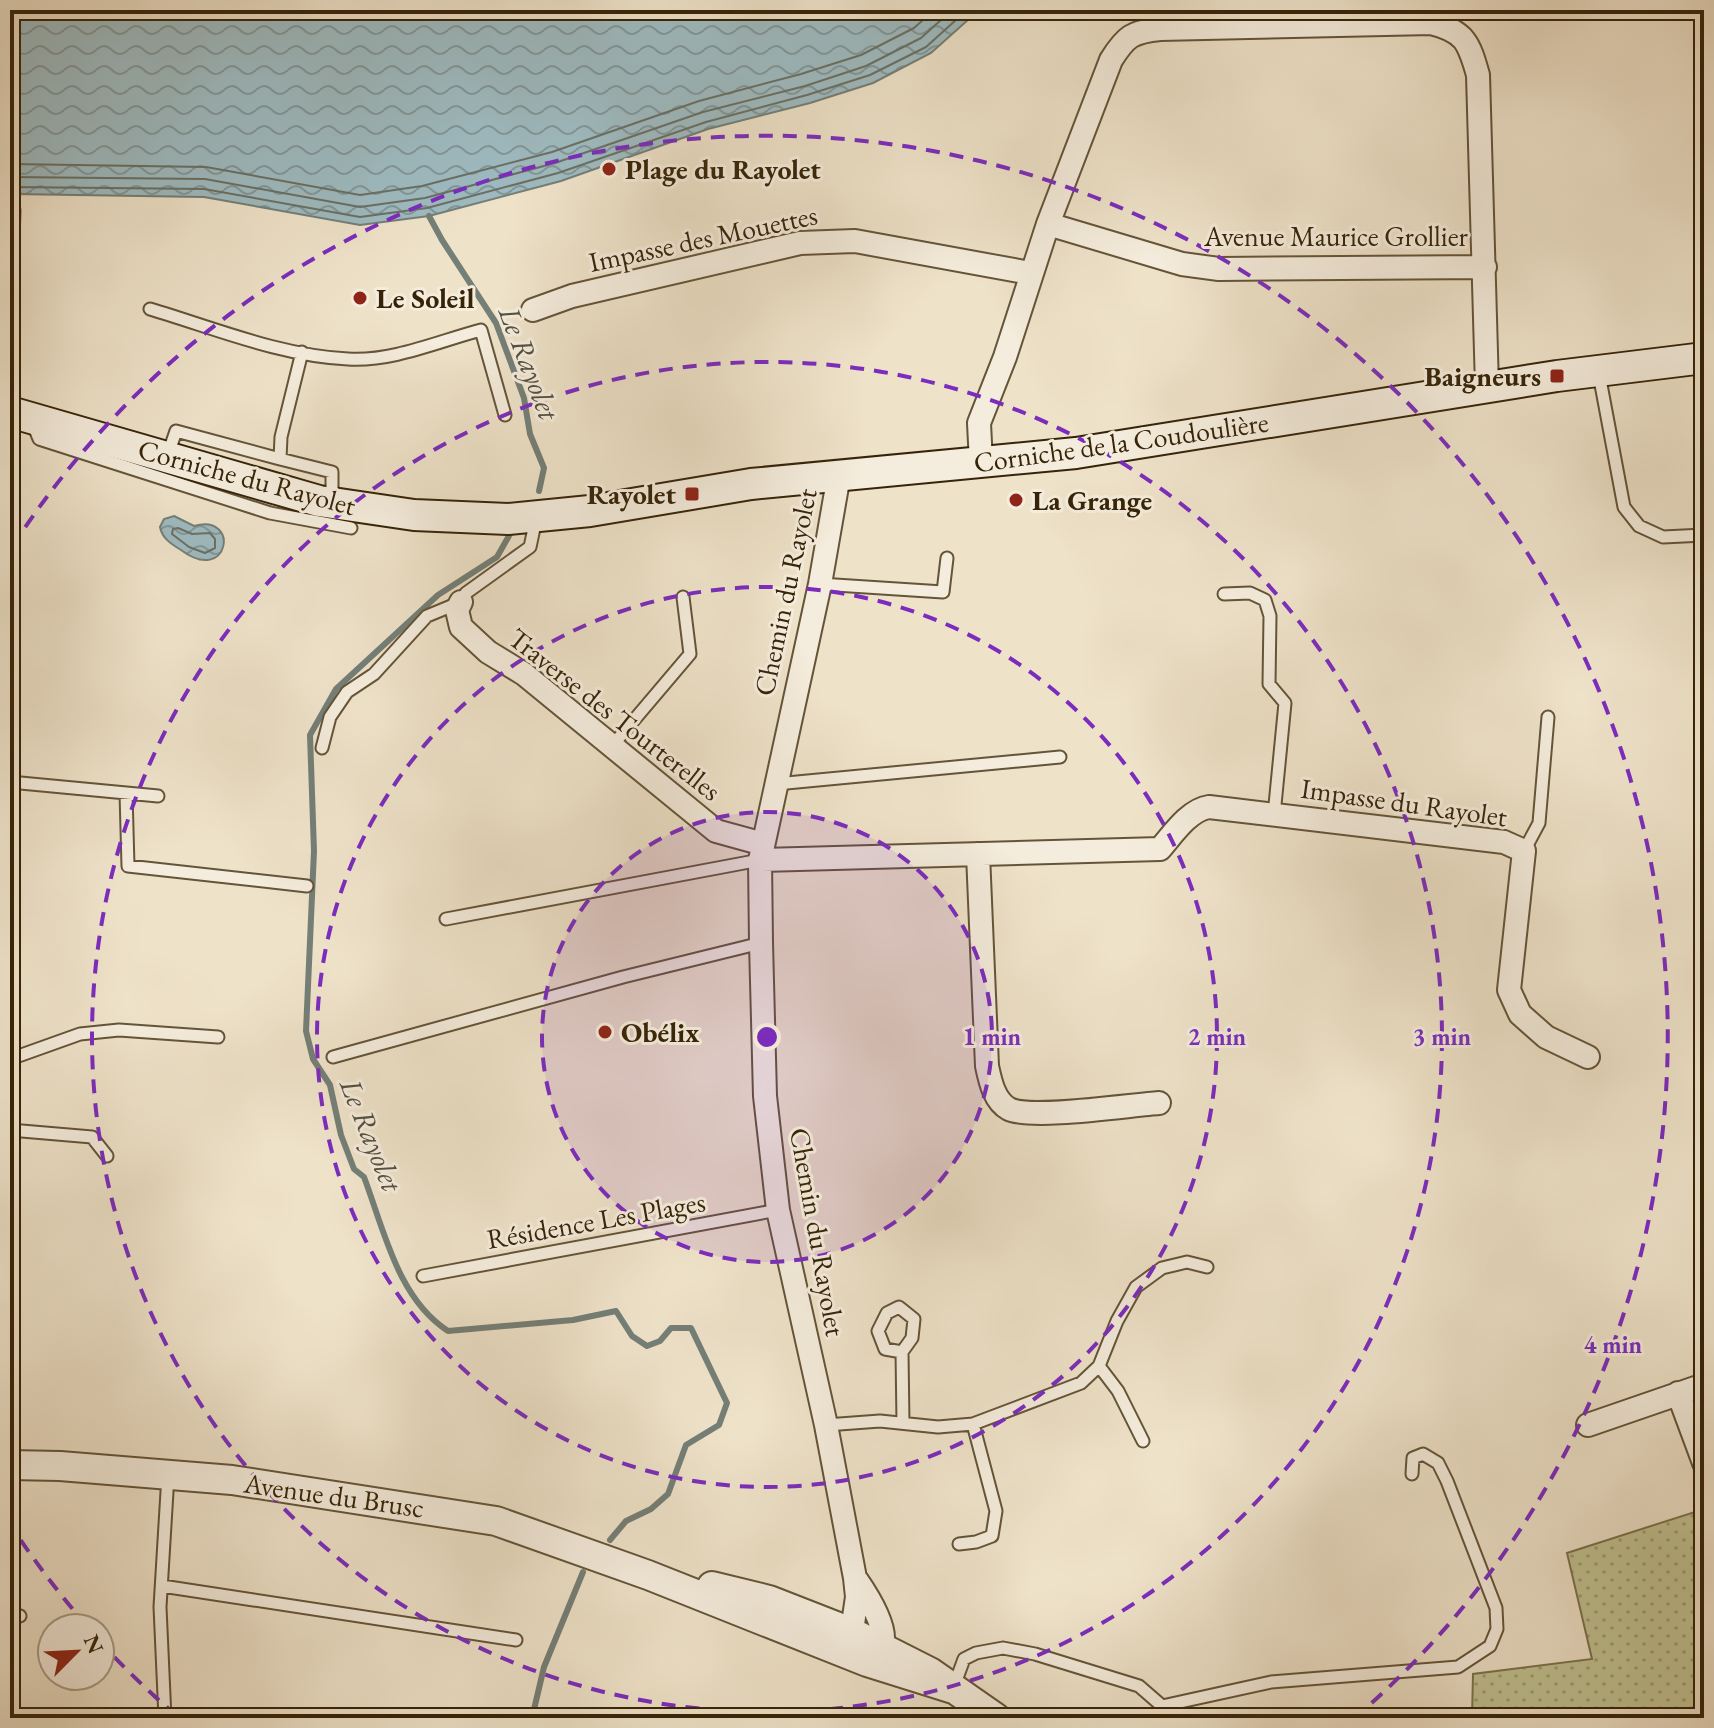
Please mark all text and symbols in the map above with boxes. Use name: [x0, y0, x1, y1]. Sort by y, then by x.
place label: Plage du Rayolet: [625, 151, 821, 187]
marker: Plage du Rayolet: [600, 160, 618, 178]
street label: Impasse des Mouettes: [586, 196, 820, 280]
street label: Avenue Maurice Grollier: [1203, 218, 1469, 254]
place label: Le Soleil: [376, 280, 474, 316]
marker: Le Soleil: [351, 289, 369, 307]
water label: Le Rayolet: [490, 299, 569, 427]
place label: Baigneurs: [1424, 358, 1541, 394]
marker: Baigneurs: [1548, 367, 1566, 385]
street label: Corniche de la Coudoulière: [971, 403, 1271, 481]
street label: Corniche du Rayolet: [134, 431, 360, 523]
place label: Rayolet: [587, 476, 676, 512]
place label: La Grange: [1032, 482, 1152, 518]
marker: Rayolet: [683, 485, 701, 503]
street label: Chemin du Rayolet: [745, 485, 825, 699]
marker: La Grange: [1007, 491, 1025, 509]
street label: Traverse des Tourterelles: [501, 620, 729, 808]
street label: Impasse du Rayolet: [1299, 770, 1510, 834]
place label: Obélix: [621, 1014, 700, 1050]
text: 1 min: [963, 1021, 1022, 1052]
text: 2 min: [1188, 1021, 1247, 1052]
text: 3 min: [1413, 1021, 1472, 1052]
marker: Obélix: [596, 1023, 614, 1041]
centre of rings: [753, 1023, 781, 1051]
water label: Le Rayolet: [331, 1071, 412, 1198]
street label: Chemin du Rayolet: [782, 1125, 854, 1339]
street label: Résidence Les Plages: [484, 1183, 708, 1257]
text: 4 min: [1584, 1329, 1643, 1360]
street label: Avenue du Brusc: [241, 1464, 426, 1525]
north arrow: [36, 1612, 116, 1692]
text: N: [77, 1630, 111, 1658]

